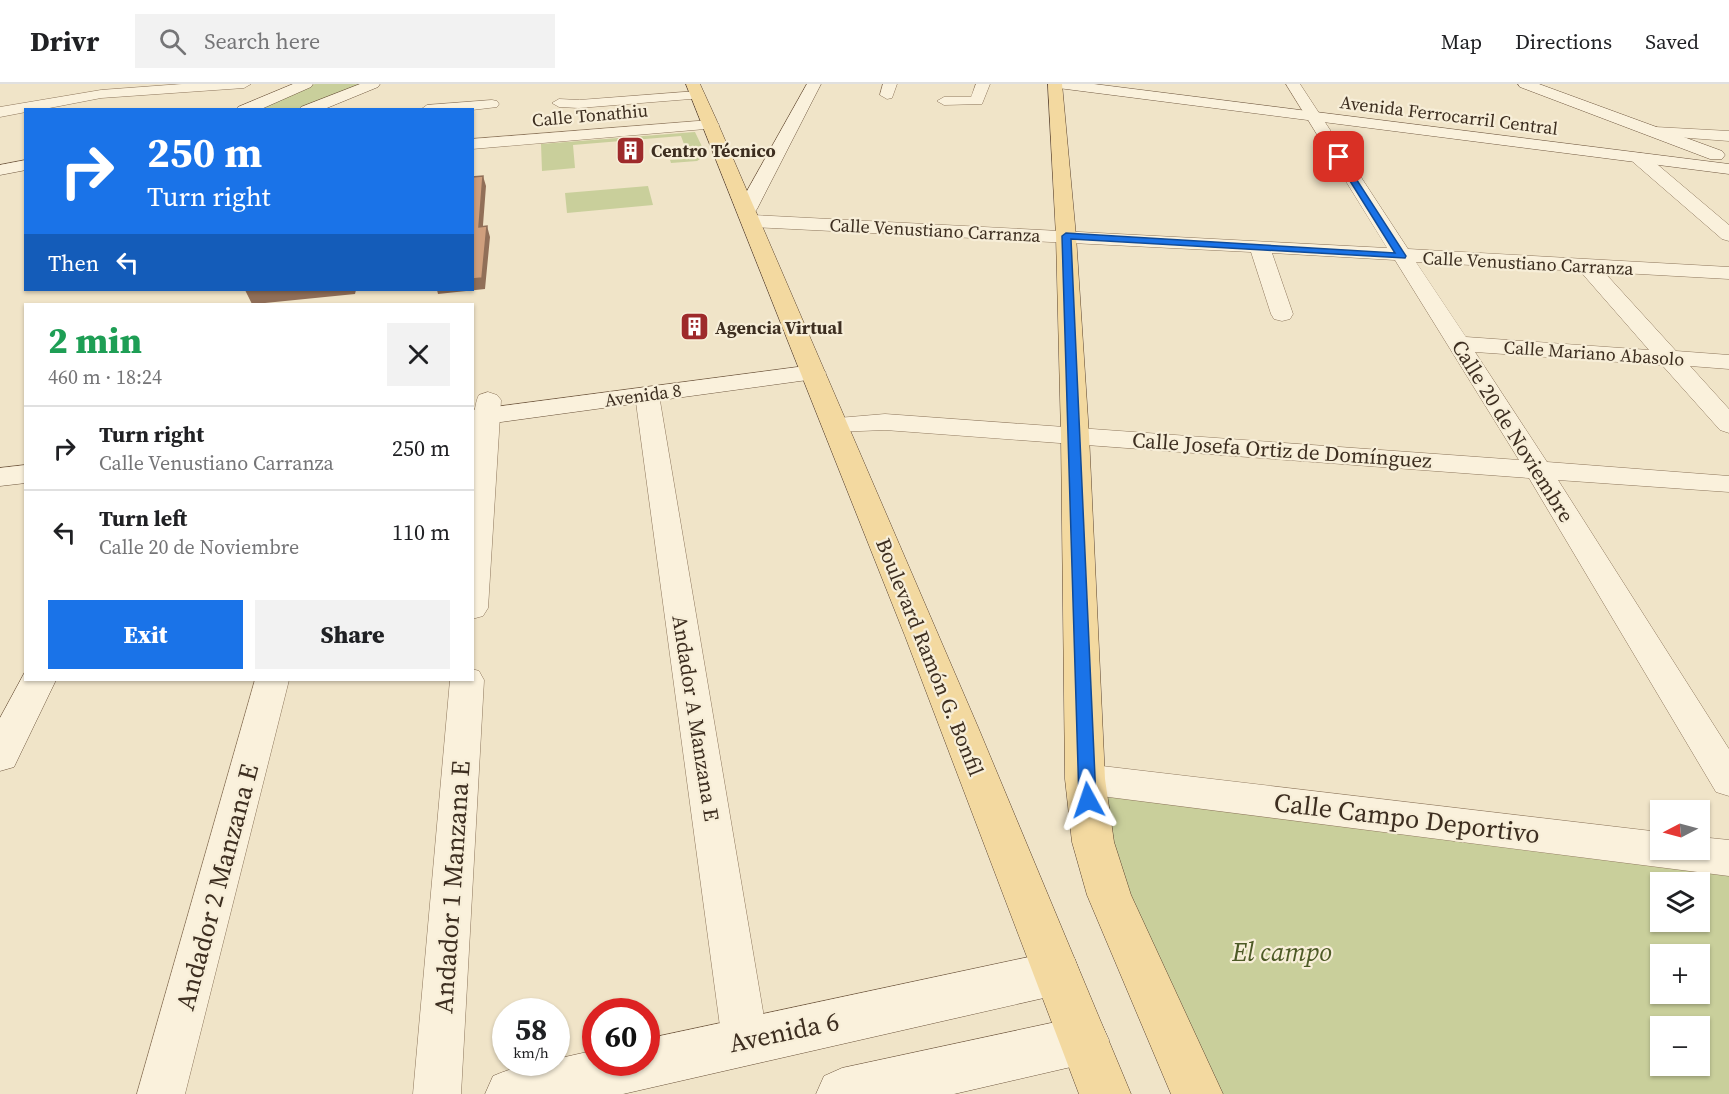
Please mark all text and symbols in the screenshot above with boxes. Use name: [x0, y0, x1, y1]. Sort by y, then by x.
search box: [135, 14, 555, 68]
text: Drivr: [30, 22, 99, 60]
icon: search: [156, 25, 189, 58]
text: Search here: [204, 26, 320, 56]
text: Map: [1441, 27, 1482, 56]
text: Directions: [1515, 27, 1612, 56]
text: Saved: [1645, 27, 1699, 56]
street label: Avenida Ferrocarril Central: [1339, 89, 1559, 141]
street label: Calle Tonathiu: [531, 97, 649, 133]
text: 250 m: [147, 123, 262, 181]
pin: [1313, 131, 1364, 182]
icon: right: [48, 132, 126, 210]
building icon: Centro Técnico: [614, 134, 646, 166]
place label: Centro Técnico: [651, 138, 776, 163]
icon: arrive: [1322, 140, 1355, 173]
text: Turn right: [147, 178, 271, 215]
street label: Calle Venustiano Carranza: [829, 212, 1042, 248]
street label: Calle Venustiano Carranza: [1422, 245, 1635, 281]
icon: left: [111, 246, 144, 279]
text: Then: [48, 248, 99, 278]
building icon: Agencia Virtual: [678, 311, 710, 343]
place label: Agencia Virtual: [715, 315, 843, 340]
text: 2 min: [48, 316, 142, 365]
button: close: [387, 323, 450, 386]
street label: Calle 20 de Noviembre: [1445, 334, 1581, 528]
street label: Calle Mariano Abasolo: [1503, 334, 1685, 372]
text: 460 m · 18:24: [48, 363, 162, 391]
street label: Avenida 8: [603, 377, 683, 413]
text: Turn right: [99, 419, 204, 449]
street label: Calle Josefa Ortiz de Domínguez: [1131, 425, 1433, 475]
icon: right: [48, 432, 81, 465]
text: 250 m: [392, 433, 450, 463]
text: Calle Venustiano Carranza: [99, 449, 334, 477]
text: Turn left: [99, 503, 187, 533]
icon: left: [48, 516, 81, 549]
text: 110 m: [392, 517, 450, 547]
text: Calle 20 de Noviembre: [99, 533, 299, 561]
street label: Boulevard Ramón G. Bonfil: [869, 534, 991, 780]
button: Exit: [48, 600, 243, 669]
button: Share: [255, 600, 450, 669]
street label: Andador A Manzana E: [665, 613, 727, 823]
street label: Andador 1 Manzana E: [425, 759, 479, 1015]
street label: Andador 2 Manzana E: [167, 760, 267, 1014]
position arrow: [1056, 768, 1120, 832]
street label: Calle Campo Deportivo: [1272, 784, 1542, 852]
north arrow: [1650, 800, 1710, 860]
map controls: [1650, 800, 1710, 1076]
button: layers: [1650, 872, 1710, 932]
park label: El campo: [1231, 934, 1332, 970]
button: +: [1650, 944, 1710, 1004]
speed limit sign: 60: [582, 998, 660, 1076]
street label: Avenida 6: [726, 1003, 842, 1061]
text: 58: [515, 1009, 547, 1050]
button: −: [1650, 1016, 1710, 1076]
text: km/h: [513, 1042, 549, 1063]

